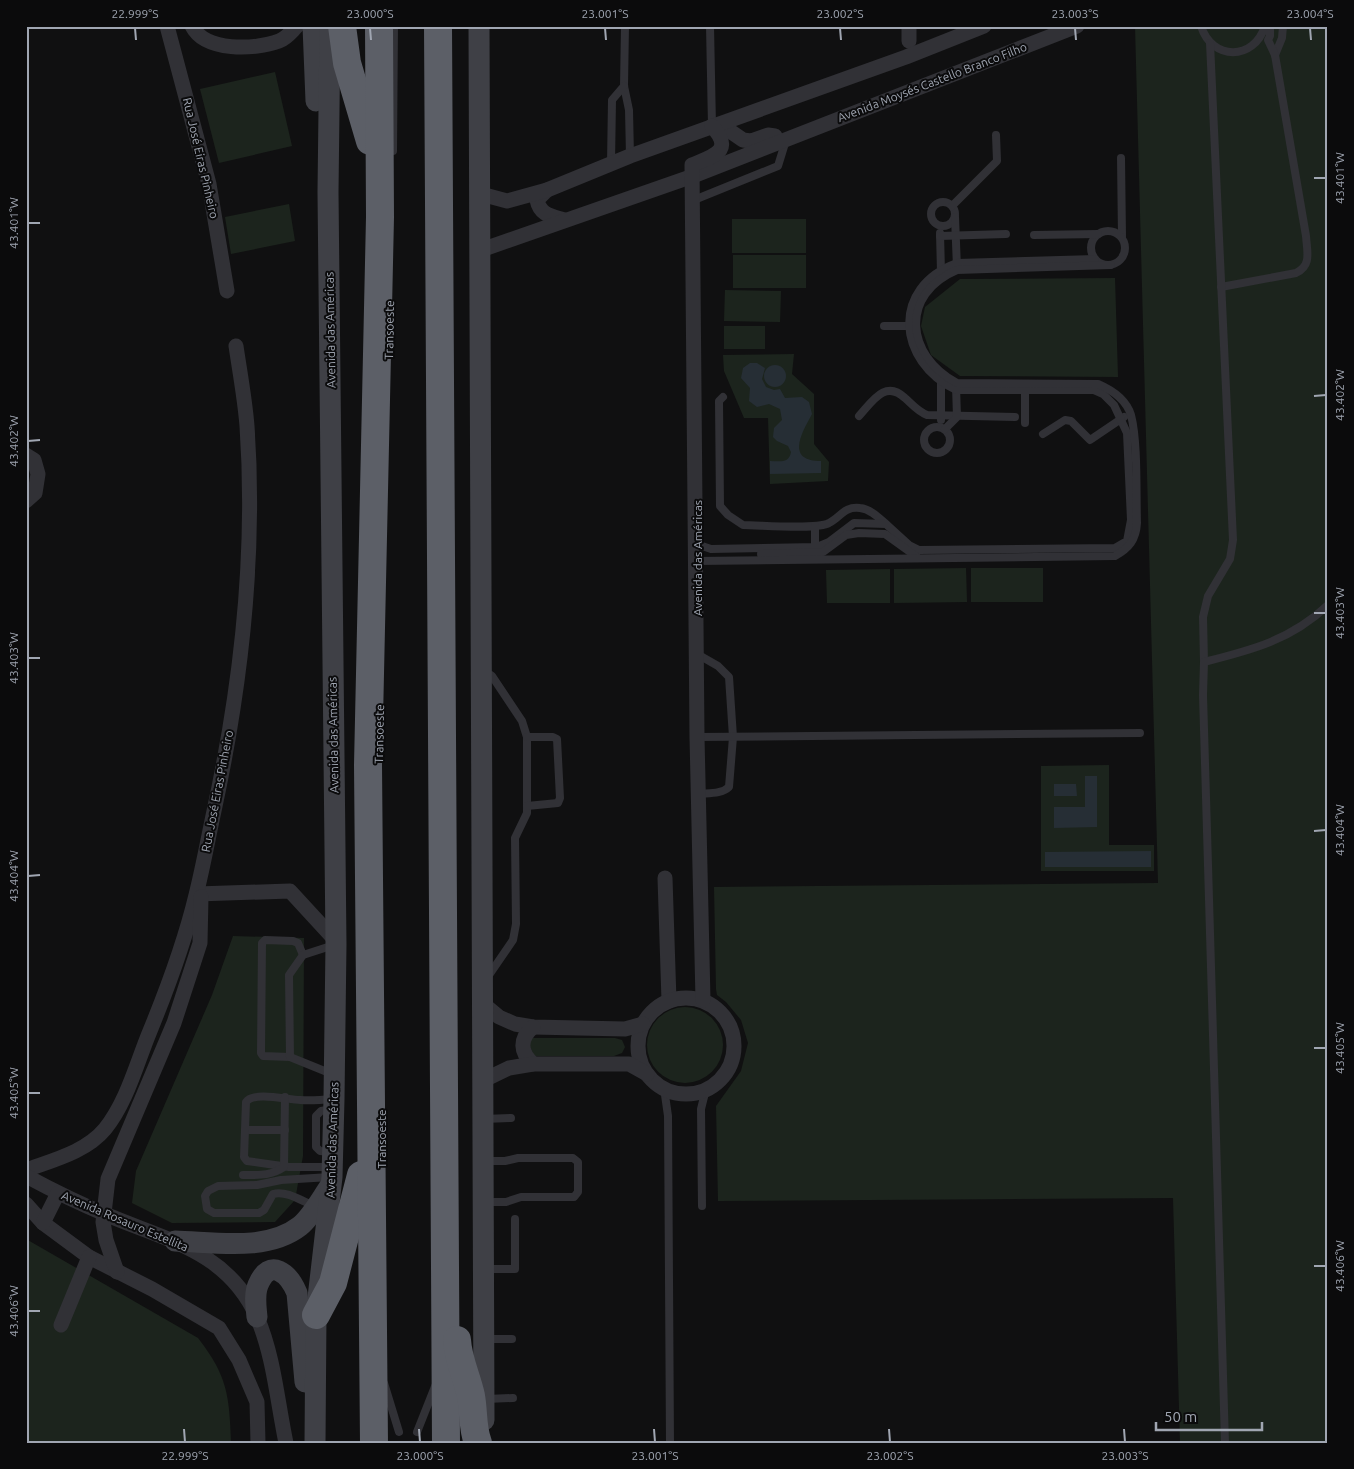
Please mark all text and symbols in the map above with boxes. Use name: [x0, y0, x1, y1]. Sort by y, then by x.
text: 22.999°S: [112, 7, 158, 20]
text: 23.000°S: [347, 7, 393, 20]
text: 23.001°S: [582, 7, 628, 20]
text: 23.002°S: [817, 7, 863, 20]
text: 23.003°S: [1052, 7, 1098, 20]
text: 23.004°S: [1287, 7, 1333, 20]
street label: Avenida Moysés Castello Branco Filho: [836, 40, 1028, 124]
street label: Rua José Eiras Pinheiro: [181, 96, 221, 220]
text: 43.401°W: [1333, 152, 1346, 204]
text: 43.401°W: [7, 197, 20, 249]
street label: Avenida das Américas: [322, 272, 338, 388]
street label: Transoeste: [382, 300, 396, 360]
text: 43.402°W: [1333, 369, 1346, 421]
text: 43.402°W: [7, 415, 20, 467]
street label: Avenida das Américas: [691, 500, 704, 616]
text: 43.403°W: [1333, 587, 1346, 639]
text: 43.403°W: [7, 632, 20, 684]
street label: Avenida das Américas: [325, 677, 341, 793]
street label: Transoeste: [372, 704, 386, 764]
street label: Rua José Eiras Pinheiro: [199, 729, 235, 853]
text: 43.404°W: [1333, 804, 1346, 856]
text: 43.404°W: [7, 850, 20, 902]
text: 43.405°W: [1333, 1022, 1346, 1074]
text: 43.405°W: [7, 1067, 20, 1119]
street label: Avenida das Américas: [323, 1082, 341, 1198]
street label: Transoeste: [375, 1109, 388, 1169]
street label: Avenida Rosauro Estellita: [60, 1188, 190, 1254]
text: 43.406°W: [1333, 1240, 1346, 1292]
text: 43.406°W: [7, 1285, 20, 1337]
scale bar: [1156, 1399, 1263, 1431]
text: 50 m: [1164, 1408, 1197, 1425]
text: 22.999°S: [162, 1449, 208, 1462]
text: 23.000°S: [397, 1449, 443, 1462]
text: 23.001°S: [632, 1449, 678, 1462]
text: 23.002°S: [867, 1449, 913, 1462]
text: 23.003°S: [1102, 1449, 1148, 1462]

